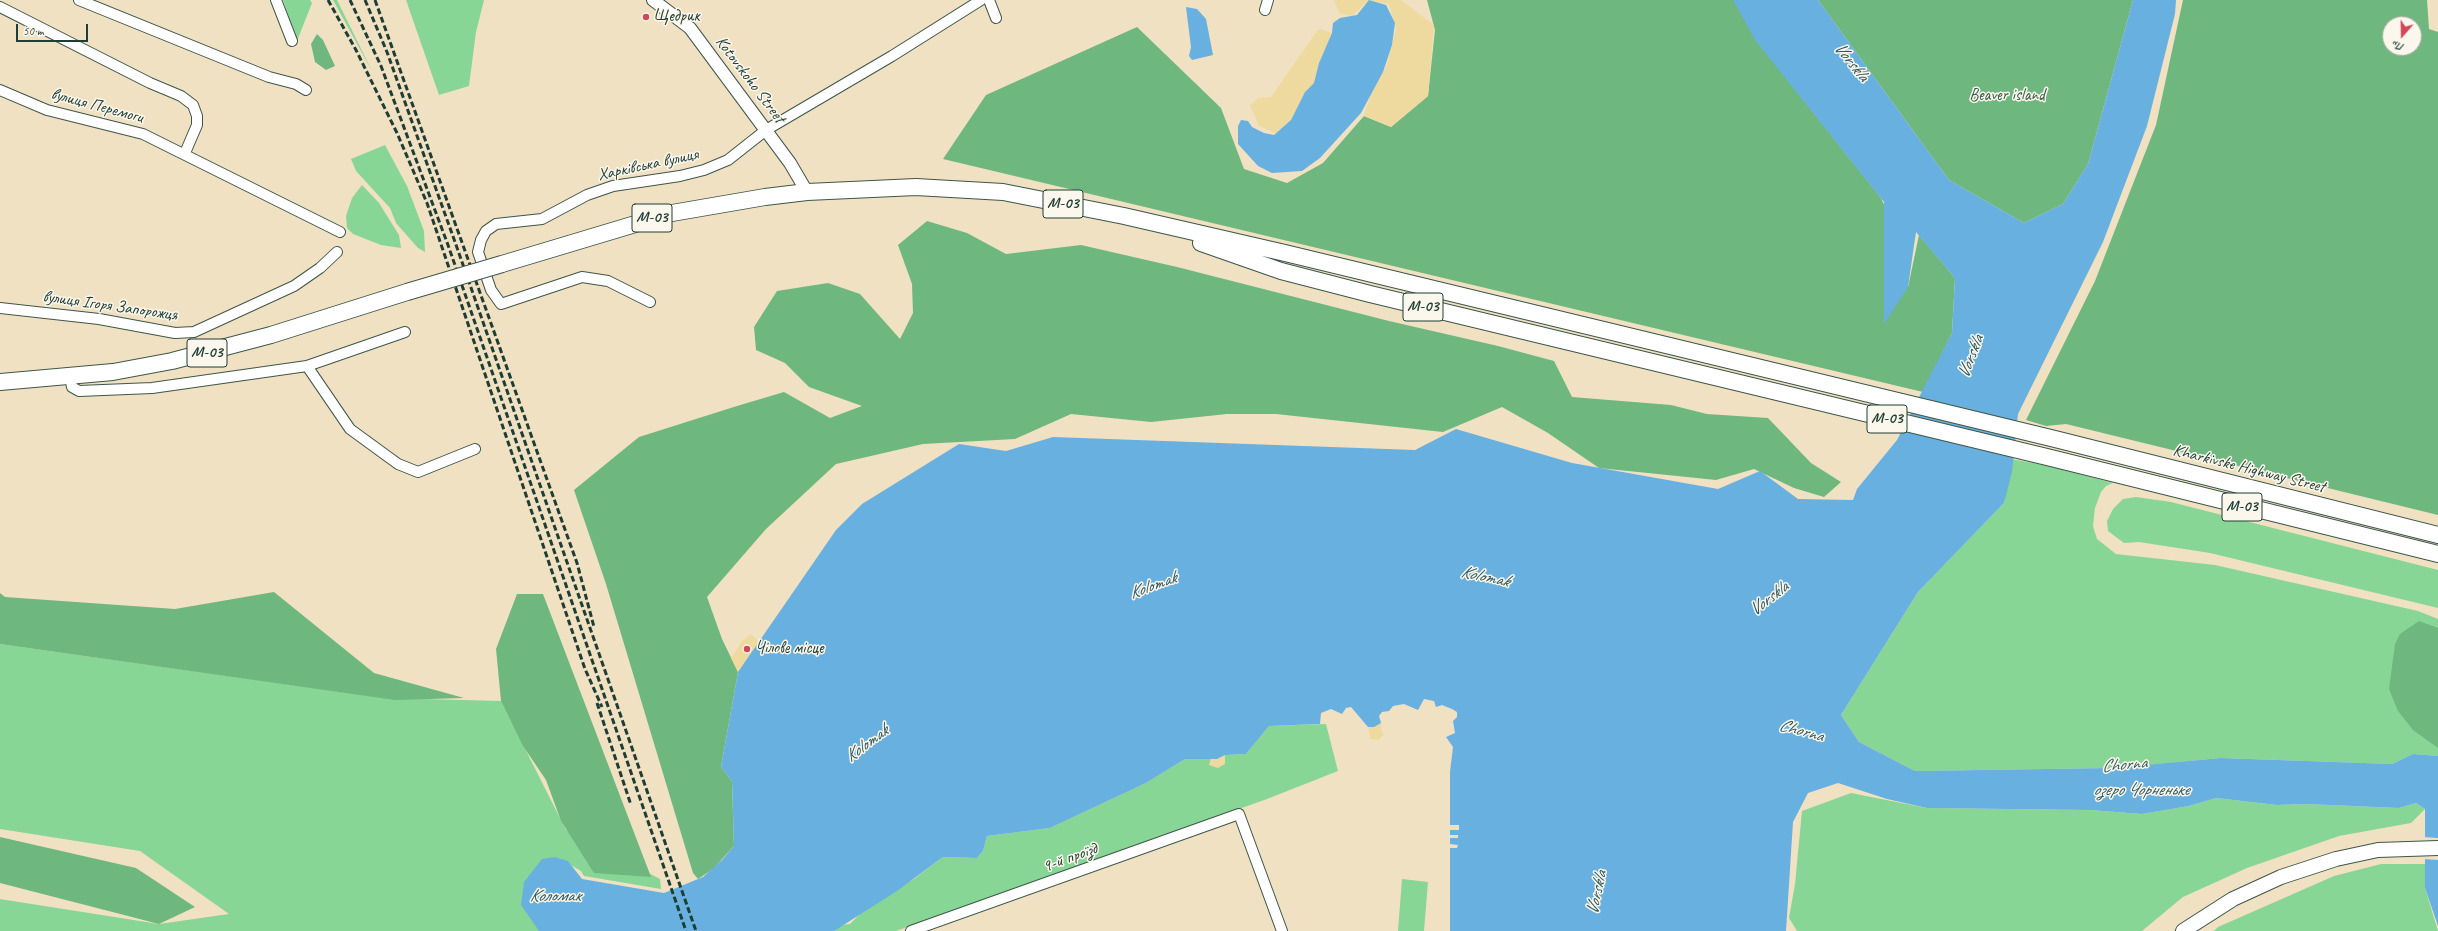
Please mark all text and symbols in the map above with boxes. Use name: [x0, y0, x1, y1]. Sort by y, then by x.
place label: Щедрик: [654, 7, 700, 27]
marker: Щедрик: [641, 12, 651, 22]
scale bar: [18, 16, 90, 42]
north arrow: [2382, 16, 2422, 56]
text: 50 m: [23, 23, 43, 39]
street label: Kotovskoho Street: [711, 32, 789, 128]
water label: Vorskla: [1829, 38, 1873, 86]
text: Пн: [2390, 38, 2406, 55]
street label: вулиця Перемоги: [49, 84, 145, 128]
park label: Beaver island: [1969, 86, 2045, 106]
street label: Харківська вулиця: [596, 144, 700, 186]
road number: М-03: [1043, 190, 1083, 218]
road number: М-03: [632, 204, 672, 232]
street label: вулиця Ігоря Запорожця: [41, 286, 179, 326]
road number: М-03: [1403, 293, 1443, 321]
water label: Vorskla: [1953, 333, 1989, 381]
road number: М-03: [187, 339, 227, 367]
road number: М-03: [1867, 405, 1907, 433]
street label: Kharkivske Highway Street: [2171, 440, 2327, 498]
road number: М-03: [2222, 493, 2262, 521]
water label: Kolomak: [1459, 561, 1511, 593]
water label: Kolomak: [1126, 568, 1180, 604]
water label: Vorskla: [1745, 577, 1793, 621]
place label: Чілове місце: [755, 639, 824, 659]
marker: Чілове місце: [742, 644, 752, 654]
water label: Chorna: [1776, 715, 1826, 747]
water label: Kolomak: [841, 721, 893, 767]
water label: Chorna: [2101, 752, 2147, 778]
water label: озеро Чорненьке: [2093, 779, 2189, 801]
street label: 9-й проїзд: [1040, 839, 1100, 877]
water label: Vorskla: [1582, 869, 1612, 917]
water label: Коломак: [529, 885, 581, 907]

